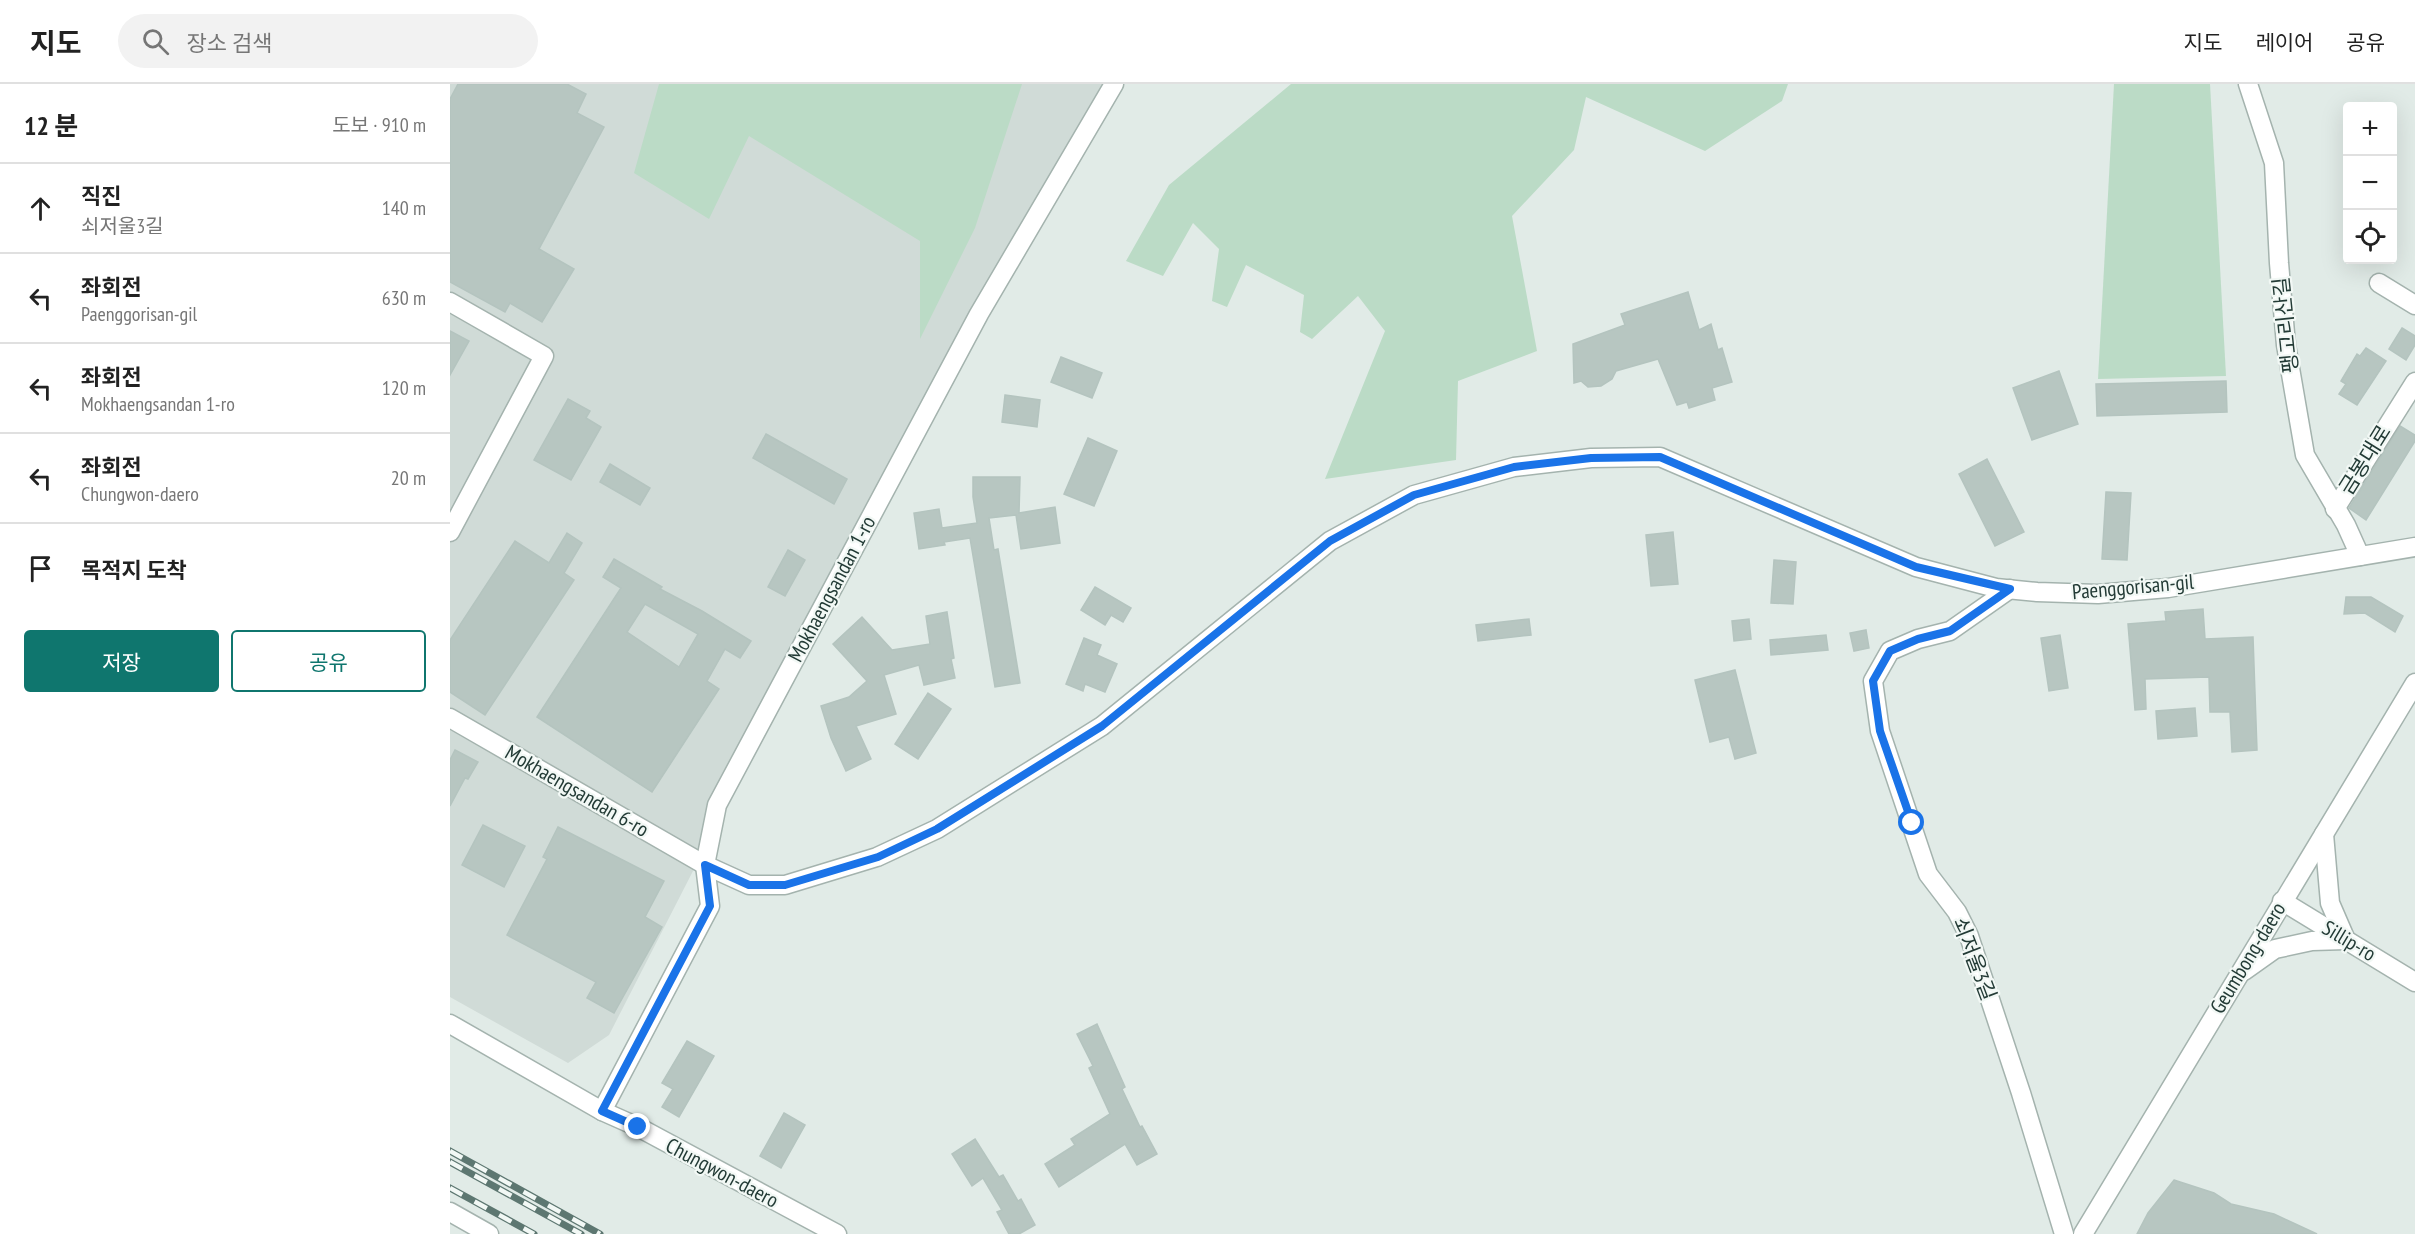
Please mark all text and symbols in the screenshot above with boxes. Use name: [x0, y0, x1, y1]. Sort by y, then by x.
search box: [118, 14, 538, 68]
text: 지도: [30, 24, 82, 61]
icon: search: [139, 25, 172, 58]
text: 장소 검색: [187, 29, 272, 57]
text: 지도: [2184, 29, 2222, 56]
text: 레이어: [2255, 29, 2313, 56]
text: 공유: [2346, 29, 2385, 56]
map controls: [2343, 102, 2397, 264]
button: +: [2343, 102, 2397, 156]
text: 12 분: [24, 109, 78, 142]
text: 도보 · 910 m: [332, 112, 426, 138]
button: −: [2343, 156, 2397, 210]
text: 직진: [81, 182, 121, 210]
icon: ahead: [24, 192, 57, 225]
text: 140 m: [382, 195, 426, 221]
button: locate: [2343, 210, 2397, 264]
text: 쇠저울3길: [81, 213, 164, 239]
text: 좌회전: [81, 273, 142, 301]
street label: 팽고리산길: [2267, 276, 2304, 375]
icon: left: [24, 282, 57, 315]
text: 630 m: [382, 285, 426, 311]
text: Paenggorisan-gil: [81, 301, 197, 327]
text: 좌회전: [81, 363, 142, 391]
icon: left: [24, 372, 57, 405]
text: 120 m: [382, 375, 426, 401]
text: Mokhaengsandan 1-ro: [81, 391, 235, 417]
street label: 금봉대로: [2333, 420, 2397, 500]
text: 좌회전: [81, 453, 142, 481]
icon: left: [24, 462, 57, 495]
text: 20 m: [391, 465, 426, 491]
text: Chungwon-daero: [81, 481, 199, 507]
street label: Mokhaengsandan 1-ro: [782, 511, 881, 666]
icon: arrive: [24, 552, 57, 585]
text: 목적지 도착: [81, 556, 187, 584]
street label: Paenggorisan-gil: [2071, 568, 2195, 605]
button: 저장: [24, 630, 219, 692]
button: 공유: [231, 630, 426, 692]
street label: Mokhaengsandan 6-ro: [501, 739, 654, 843]
route start: [1898, 809, 1924, 835]
street label: Geumbong-daero: [2204, 897, 2291, 1018]
street label: 쇠저울3길: [1946, 913, 2003, 1004]
street label: Sillip-ro: [2317, 914, 2381, 967]
route end: [624, 1113, 650, 1139]
street label: Chungwon-daero: [661, 1132, 783, 1214]

